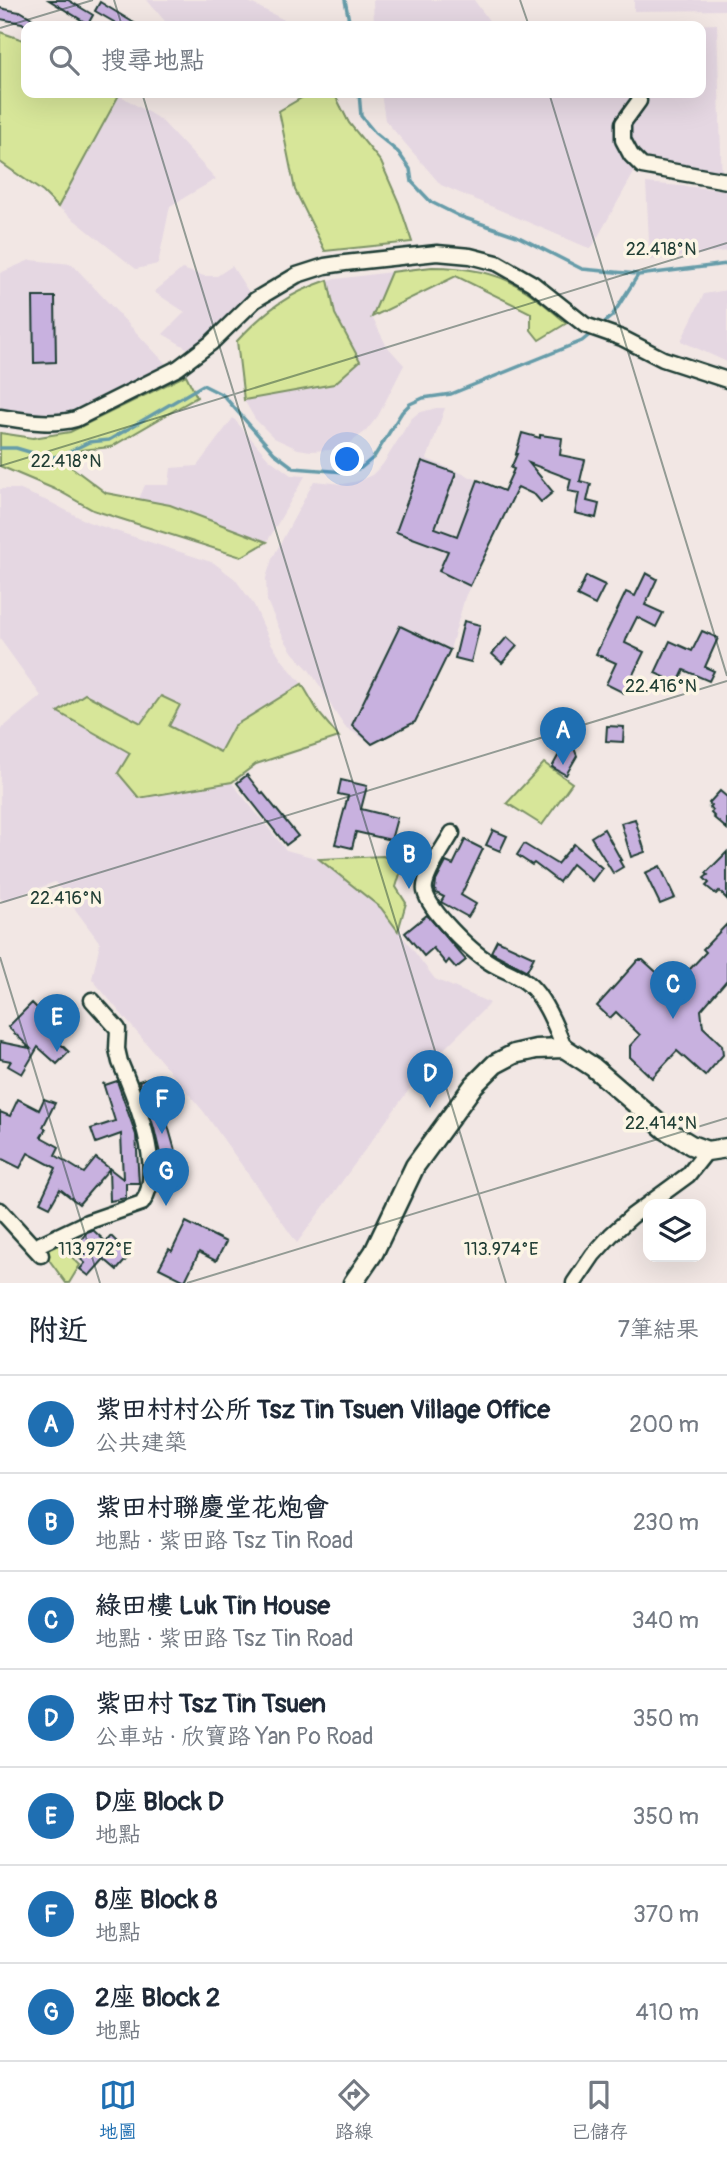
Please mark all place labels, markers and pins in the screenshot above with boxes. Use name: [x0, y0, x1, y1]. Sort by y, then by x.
pin: A: [540, 707, 586, 765]
pin: B: [386, 831, 432, 889]
pin: C: [650, 961, 696, 1019]
pin: E: [34, 994, 80, 1052]
pin: D: [407, 1050, 453, 1108]
pin: F: [139, 1076, 185, 1134]
pin: G: [143, 1148, 189, 1206]

